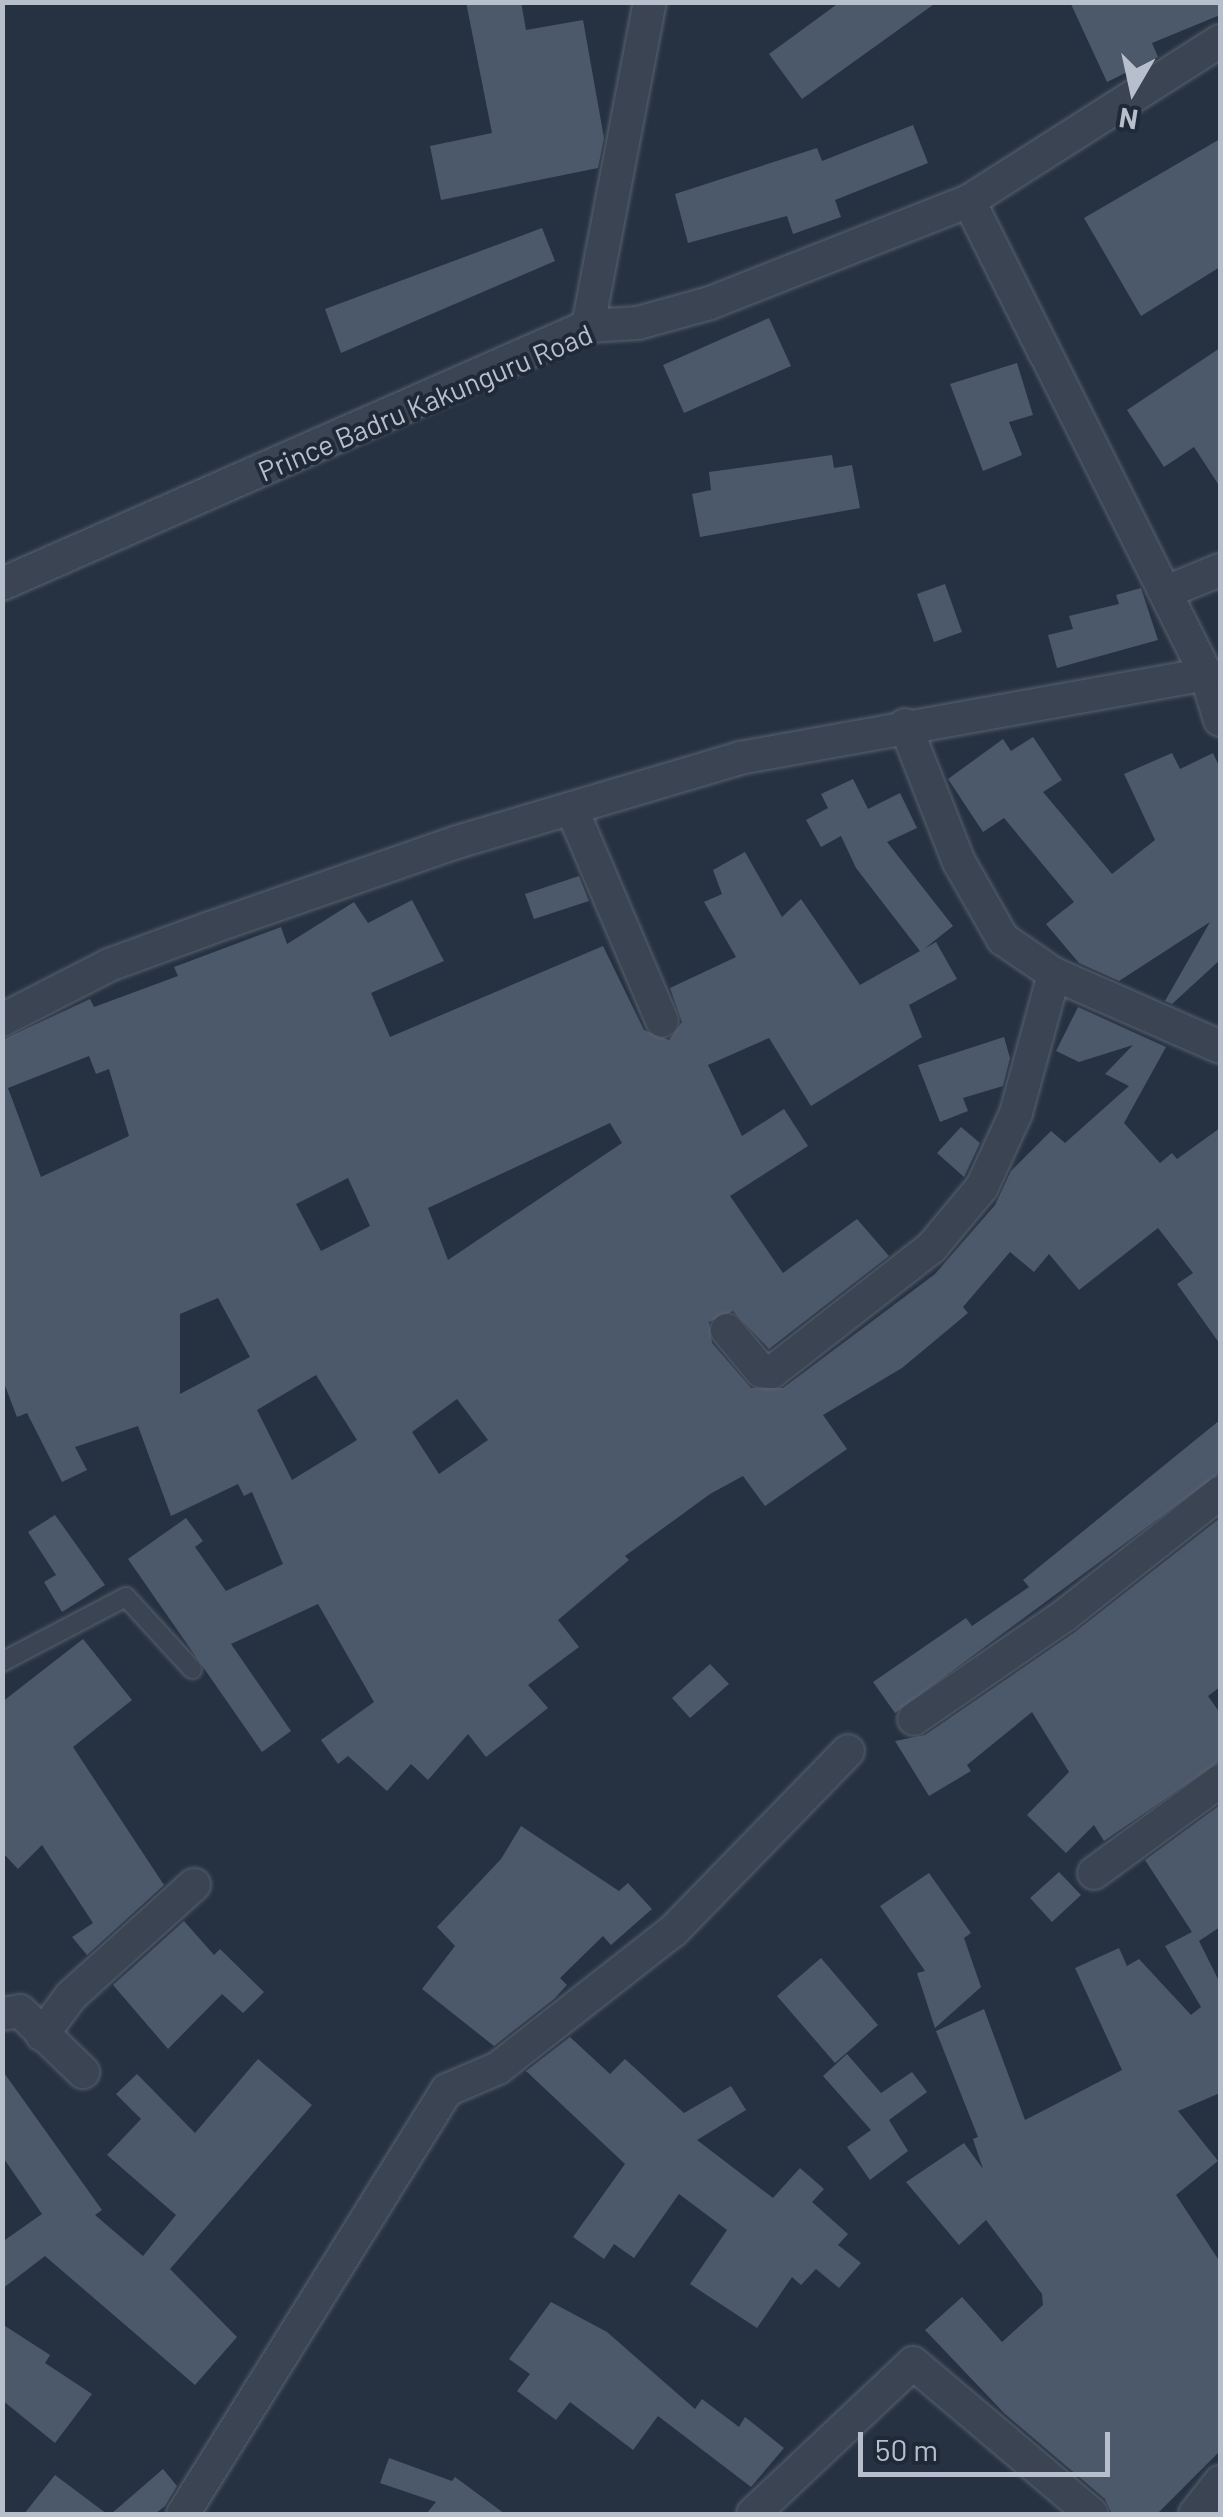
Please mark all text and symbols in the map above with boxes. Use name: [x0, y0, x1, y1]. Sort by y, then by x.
north arrow: [1083, 40, 1183, 140]
text: N: [1116, 101, 1140, 138]
street label: Prince Badru Kakunguru Road: [253, 316, 597, 488]
scale bar: [863, 2412, 1116, 2474]
text: 50 m: [875, 2431, 938, 2467]

